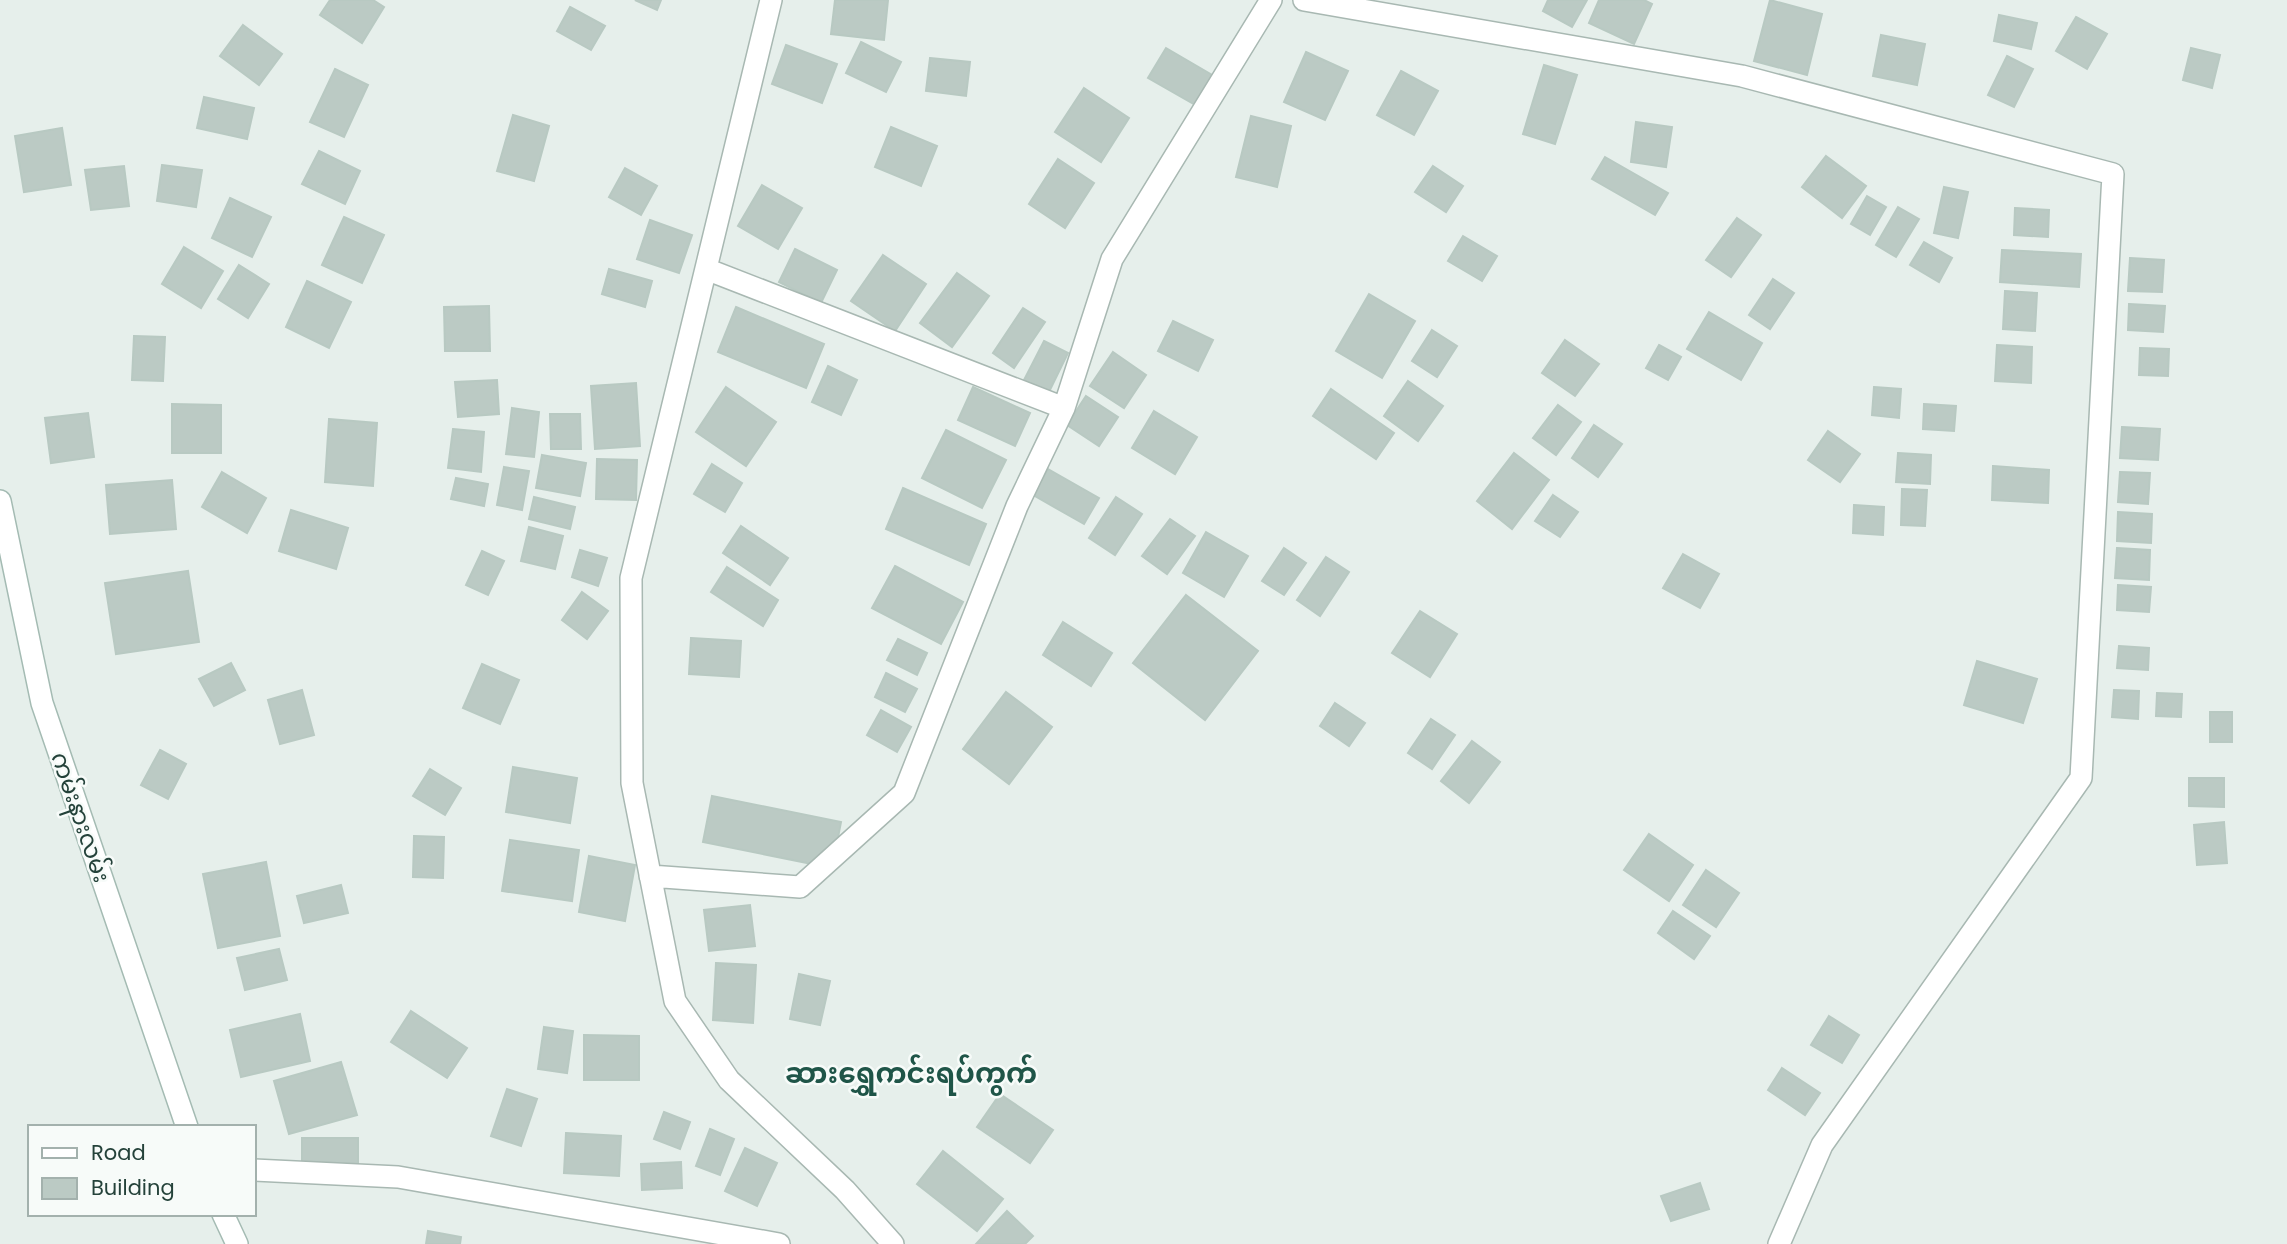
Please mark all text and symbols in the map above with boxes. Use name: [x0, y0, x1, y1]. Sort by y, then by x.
street label: ကမ်းနားလမ်း: [40, 747, 119, 888]
district label: ဆားရွှေကင်းရပ်ကွက်: [785, 1054, 1037, 1096]
legend: [28, 1125, 256, 1216]
text: Road: [91, 1138, 146, 1167]
text: Building: [91, 1173, 175, 1202]

